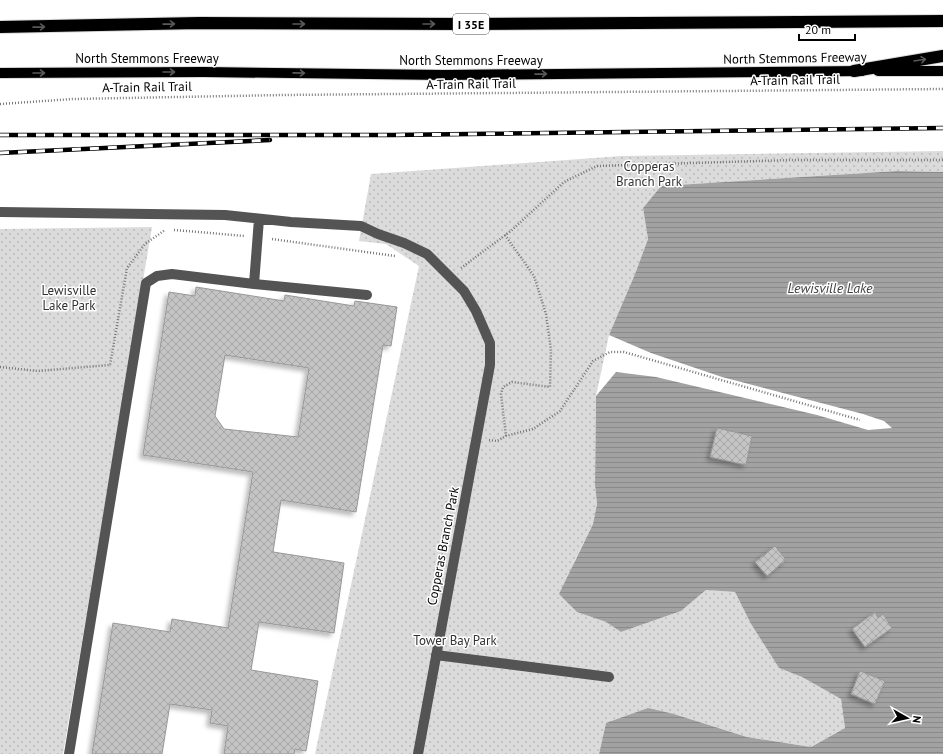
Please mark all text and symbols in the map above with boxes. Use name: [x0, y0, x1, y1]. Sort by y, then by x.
road number: I 35E: [453, 14, 489, 34]
scale bar: [799, 16, 855, 42]
one-way arrow: [162, 20, 175, 28]
one-way arrow: [292, 20, 305, 28]
one-way arrow: [422, 20, 435, 28]
text: 20 m: [805, 22, 831, 37]
one-way arrow: [32, 23, 45, 30]
street label: North Stemmons Freeway: [723, 48, 867, 68]
street label: North Stemmons Freeway: [75, 50, 219, 67]
street label: North Stemmons Freeway: [399, 52, 543, 69]
one-way arrow: [913, 56, 926, 64]
one-way arrow: [162, 68, 175, 76]
one-way arrow: [32, 69, 45, 77]
one-way arrow: [292, 69, 305, 77]
one-way arrow: [534, 70, 547, 78]
street label: A-Train Rail Trail: [750, 71, 840, 89]
street label: A-Train Rail Trail: [426, 75, 516, 93]
street label: A-Train Rail Trail: [102, 78, 192, 96]
park label: Copperas Branch Park: [616, 158, 683, 190]
water label: Lewisville Lake: [788, 279, 873, 297]
park label: Lewisville Lake Park: [42, 282, 96, 314]
street label: Copperas Branch Park: [423, 485, 463, 607]
park label: Tower Bay Park: [413, 632, 497, 649]
north arrow: [887, 698, 927, 738]
text: N: [909, 715, 924, 724]

